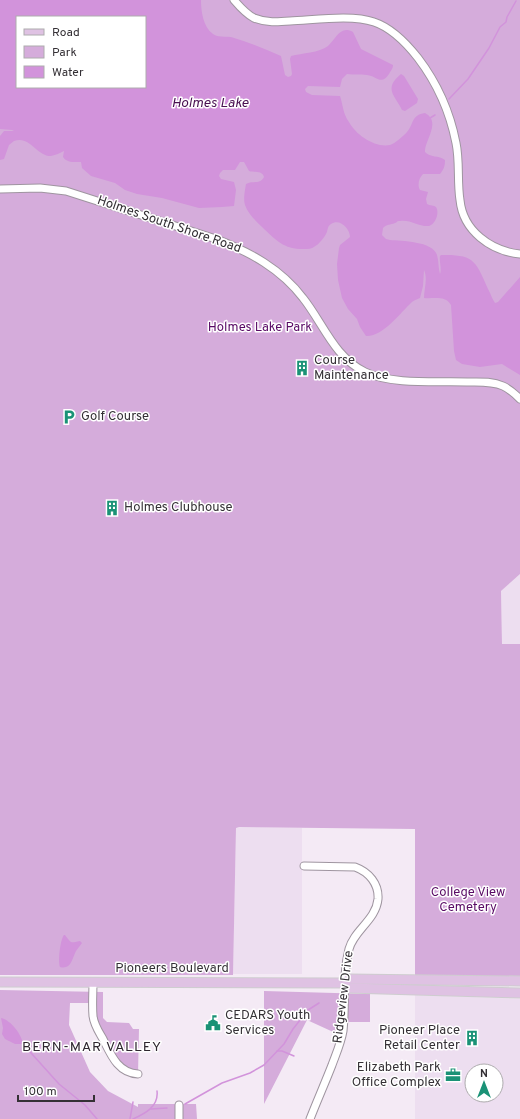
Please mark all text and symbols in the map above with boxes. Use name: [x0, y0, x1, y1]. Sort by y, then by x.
legend: [16, 16, 146, 88]
text: Road: [52, 25, 80, 41]
text: Park: [52, 45, 77, 61]
text: Water: [52, 65, 84, 81]
water label: Holmes Lake: [171, 95, 249, 112]
street label: Holmes South Shore Road: [95, 193, 243, 257]
park label: Holmes Lake Park: [208, 320, 312, 336]
place label: Course Maintenance: [314, 353, 389, 384]
building icon: Course Maintenance: [293, 359, 311, 377]
parking icon: Golf Course: [60, 408, 78, 426]
place label: Golf Course: [81, 409, 149, 425]
building icon: Holmes Clubhouse: [103, 499, 121, 517]
place label: Holmes Clubhouse: [124, 500, 233, 516]
park label: College View Cemetery: [431, 885, 505, 916]
street label: Ridgeview Drive: [330, 950, 358, 1044]
street label: Pioneers Boulevard: [115, 961, 229, 977]
place label: CEDARS Youth Services: [225, 1008, 310, 1039]
public building icon: CEDARS Youth Services: [204, 1014, 222, 1032]
place label: Pioneer Place Retail Center: [379, 1023, 460, 1054]
building icon: Pioneer Place Retail Center: [463, 1029, 481, 1047]
district label: BERN-MAR VALLEY: [22, 1039, 162, 1056]
place label: Elizabeth Park Office Complex: [352, 1060, 441, 1091]
north arrow: [464, 1063, 504, 1103]
office icon: Elizabeth Park Office Complex: [444, 1066, 462, 1084]
text: N: [480, 1067, 488, 1081]
scale bar: [18, 1077, 94, 1103]
text: 100 m: [24, 1084, 57, 1100]

